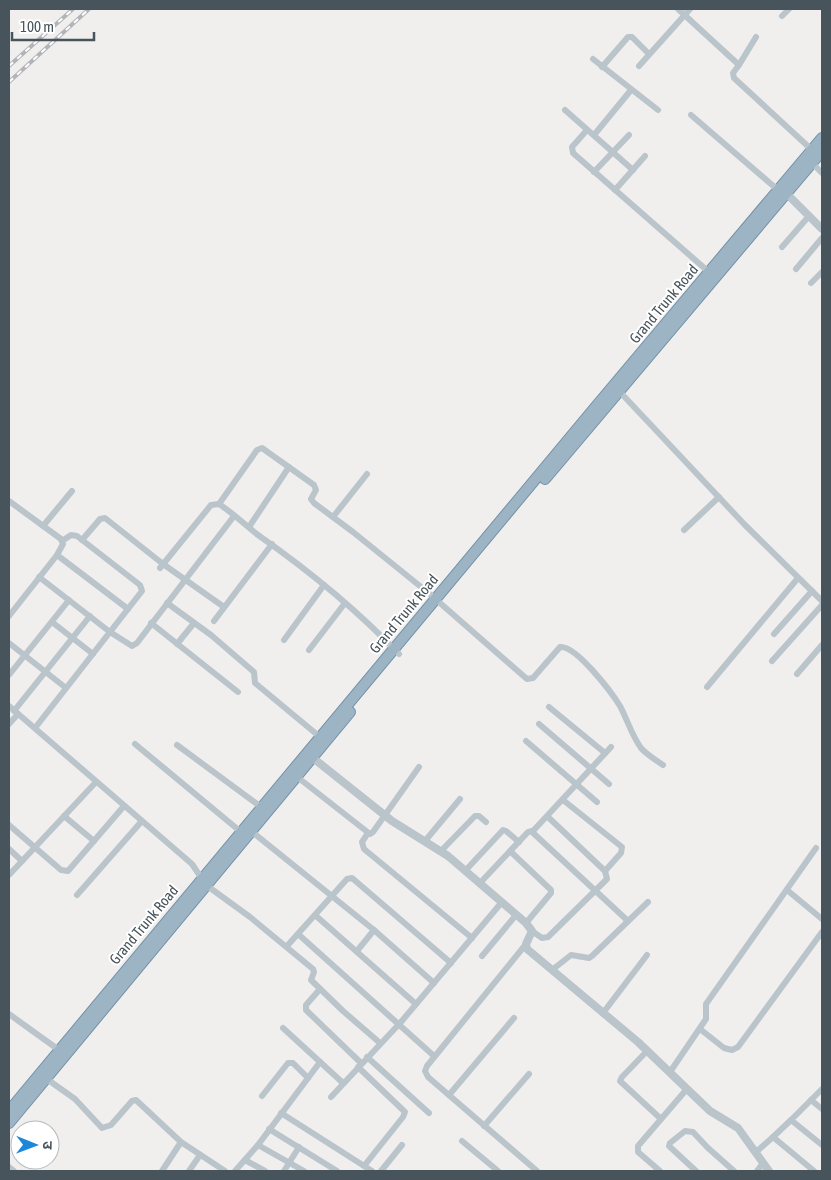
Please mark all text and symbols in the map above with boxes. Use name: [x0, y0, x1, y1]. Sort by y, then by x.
scale bar: [12, 10, 95, 42]
text: 100 m: [20, 18, 54, 35]
street label: Grand Trunk Road: [626, 261, 701, 346]
street label: Grand Trunk Road: [366, 571, 441, 656]
street label: Grand Trunk Road: [106, 882, 181, 967]
north arrow: [10, 1120, 60, 1170]
text: उ: [40, 1141, 56, 1150]

